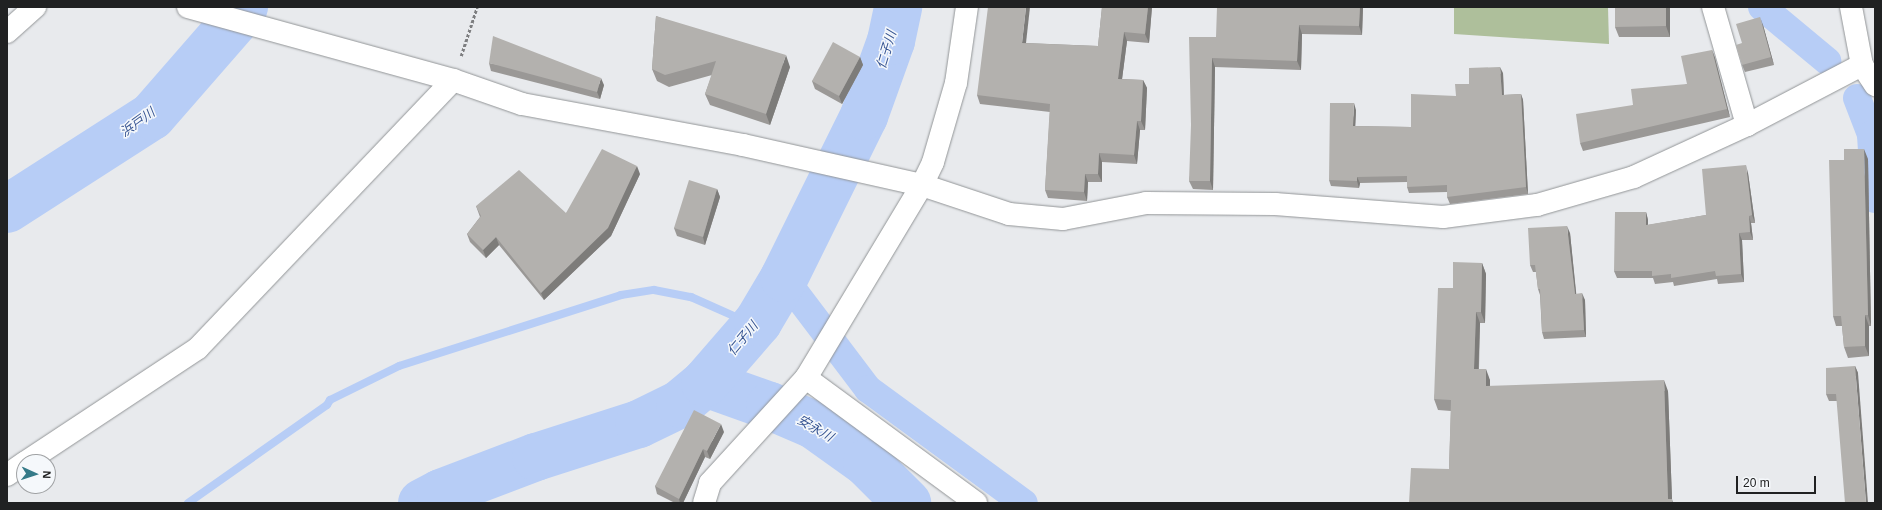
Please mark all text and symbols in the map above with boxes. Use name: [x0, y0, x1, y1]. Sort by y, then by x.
water label: 仁子川: [874, 29, 900, 71]
water label: 浜戸川: [118, 105, 158, 141]
water label: 仁子川: [724, 319, 762, 359]
water label: 安永川: [794, 412, 836, 446]
north arrow: [16, 454, 56, 494]
scale bar: [1738, 468, 1818, 494]
text: N: [41, 470, 53, 479]
text: 20 m: [1743, 476, 1770, 490]

